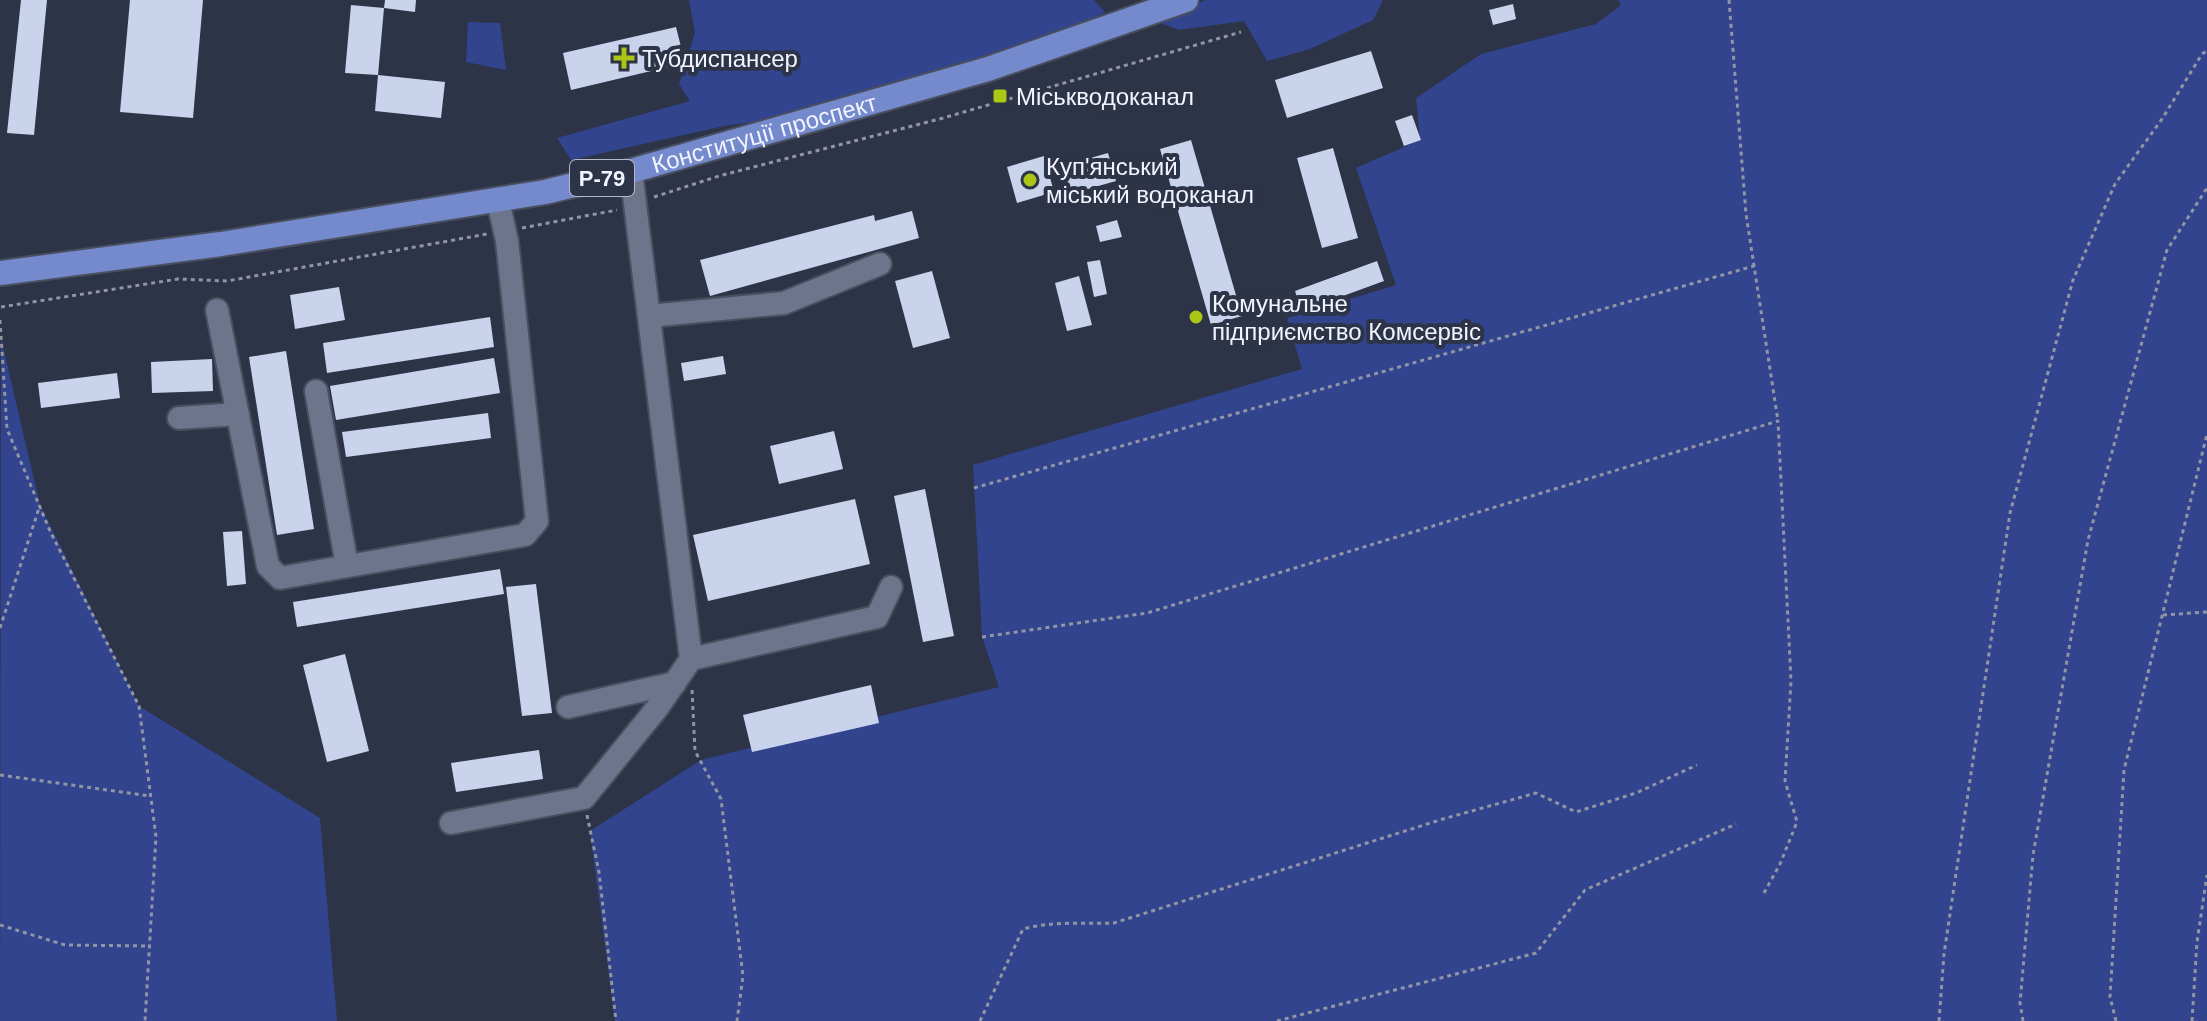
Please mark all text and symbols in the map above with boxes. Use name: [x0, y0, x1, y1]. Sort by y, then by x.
place label: Тубдиспансер: [642, 45, 798, 72]
marker: Тубдиспансер: [613, 47, 635, 69]
place label: Міськводоканал: [1016, 83, 1194, 110]
marker: Міськводоканал: [991, 87, 1009, 105]
street label: Конституції проспект: [649, 88, 880, 178]
place label: Куп'янський міський водоканал: [1046, 153, 1254, 208]
road number: Р-79: [570, 160, 634, 196]
marker: Куп'янський міський водоканал: [1021, 171, 1039, 189]
place label: Комунальне пiдприємство Комсервiс: [1212, 290, 1481, 345]
marker: Комунальне пiдприємство Комсервiс: [1187, 308, 1205, 326]

